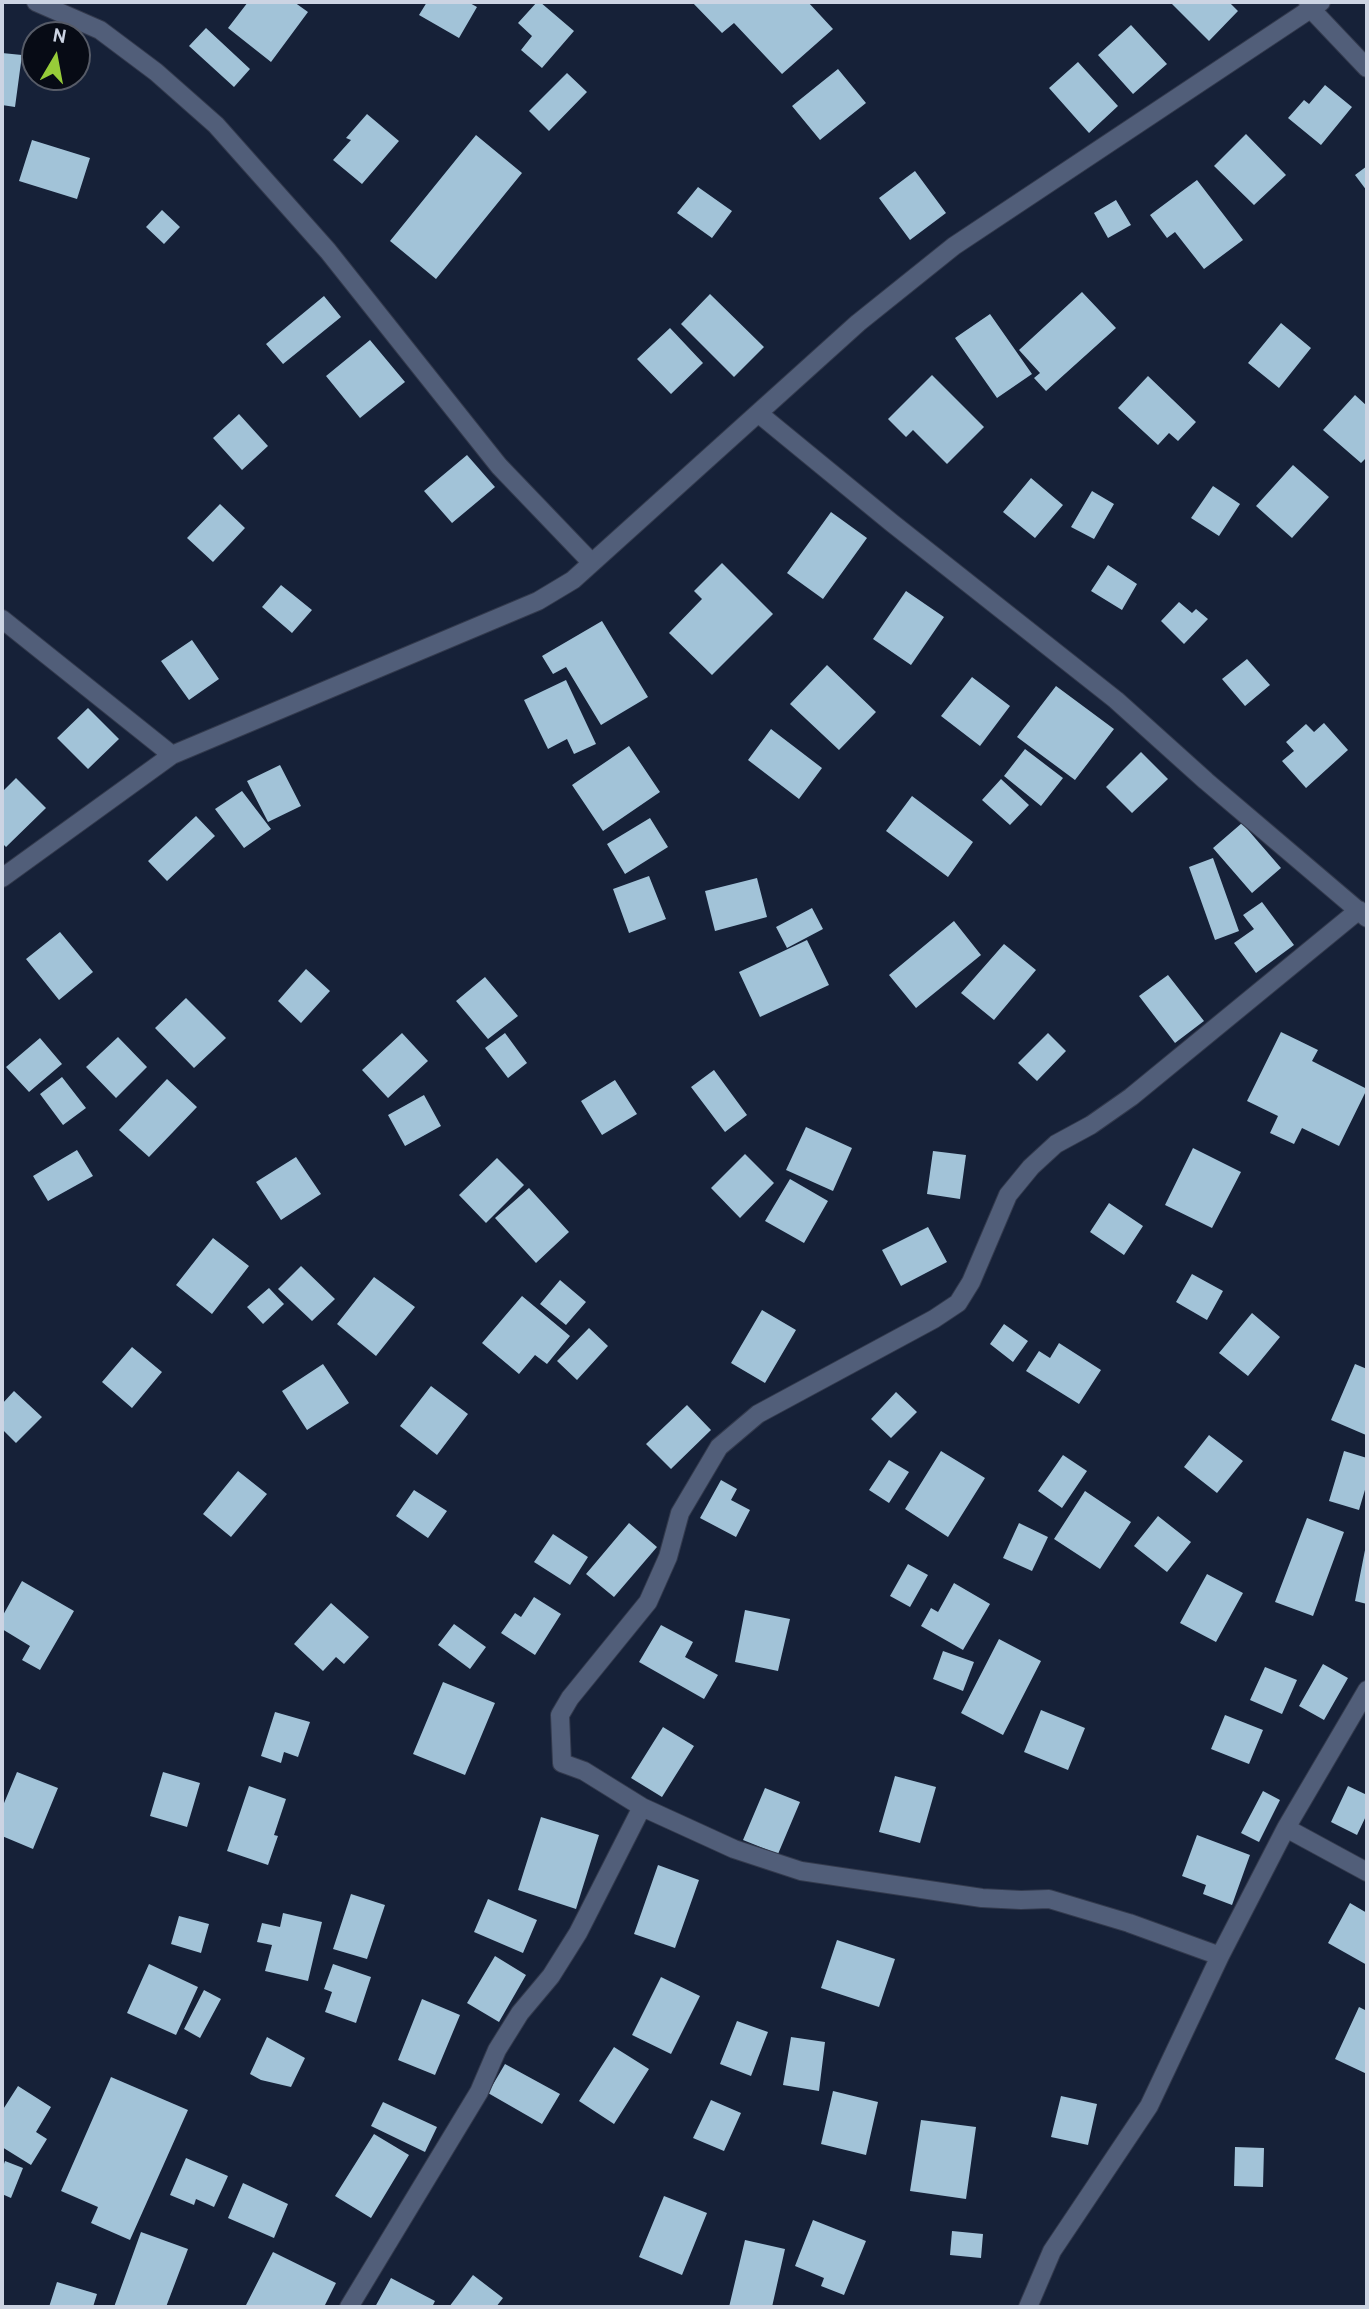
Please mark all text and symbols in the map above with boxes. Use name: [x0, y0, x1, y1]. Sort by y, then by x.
north arrow: [21, 21, 91, 91]
text: N: [50, 24, 68, 50]

